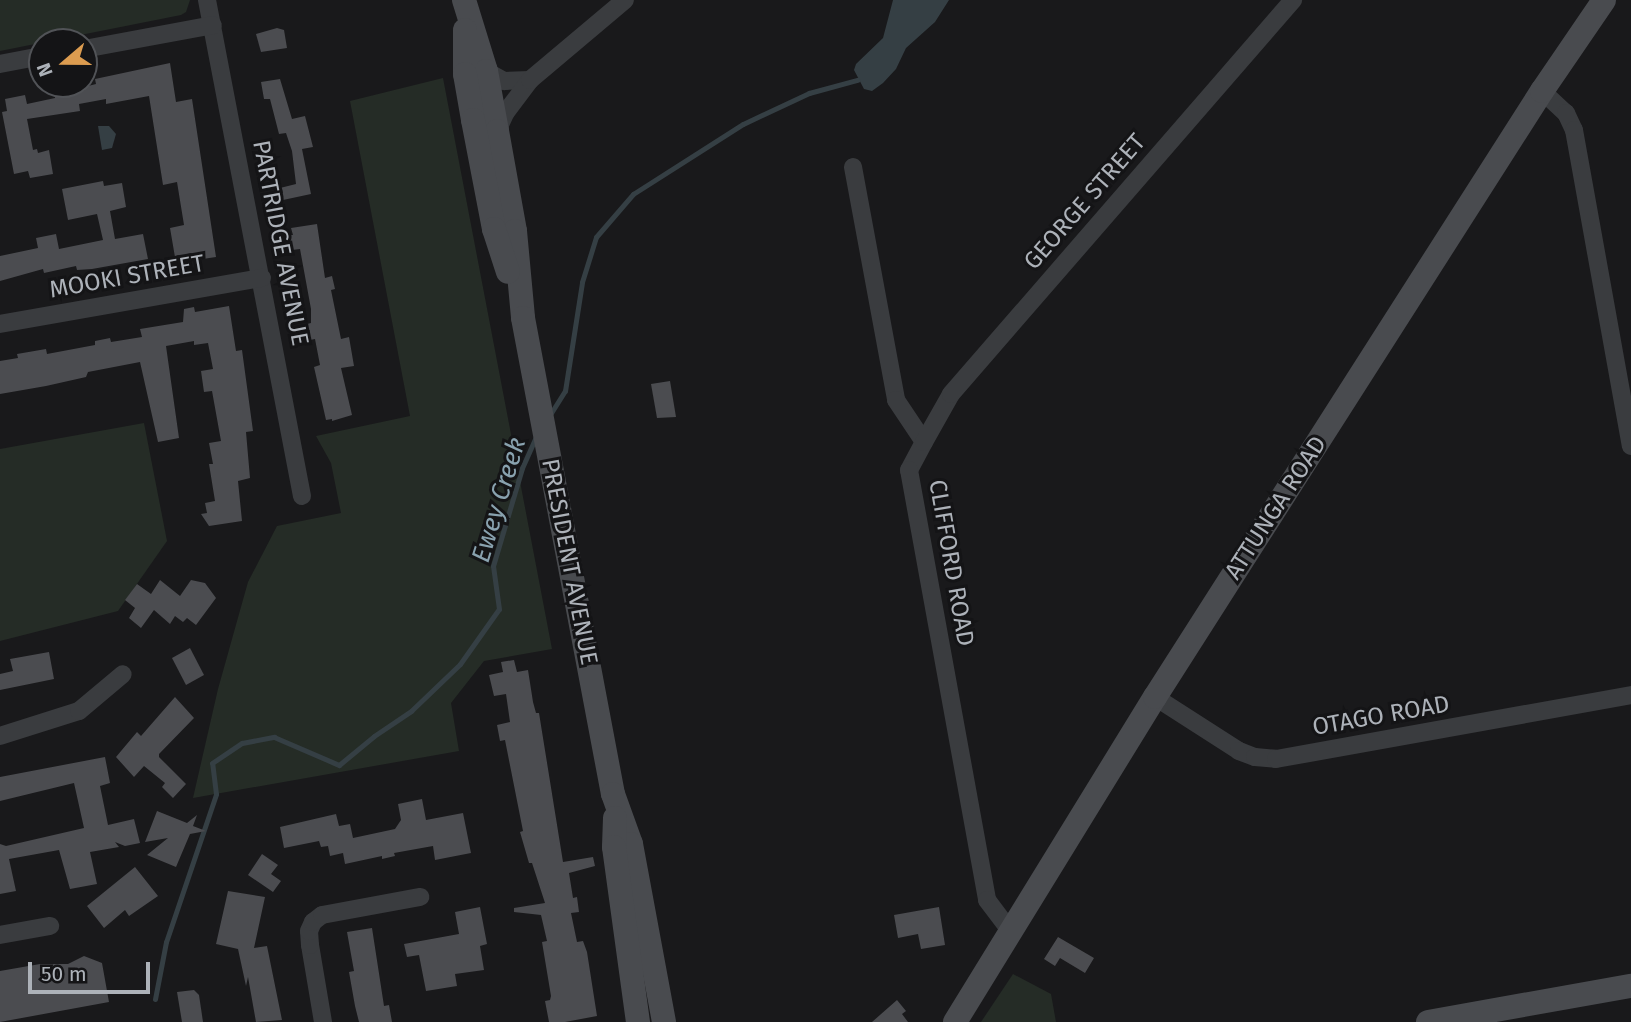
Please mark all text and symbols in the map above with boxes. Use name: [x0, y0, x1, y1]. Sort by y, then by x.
north arrow: [28, 28, 98, 98]
text: N: [32, 60, 58, 80]
street label: GEORGE STREET: [1018, 128, 1152, 276]
street label: PARTRIDGE AVENUE: [246, 138, 314, 348]
street label: MOOKI STREET: [47, 249, 207, 305]
street label: ATTUNGA ROAD: [1219, 431, 1333, 585]
water label: Ewey Creek: [465, 434, 533, 566]
street label: PRESIDENT AVENUE: [535, 456, 603, 668]
street label: CLIFFORD ROAD: [922, 478, 980, 648]
street label: OTAGO ROAD: [1310, 690, 1452, 742]
scale bar: [32, 948, 154, 992]
text: 50 m: [41, 961, 87, 987]

